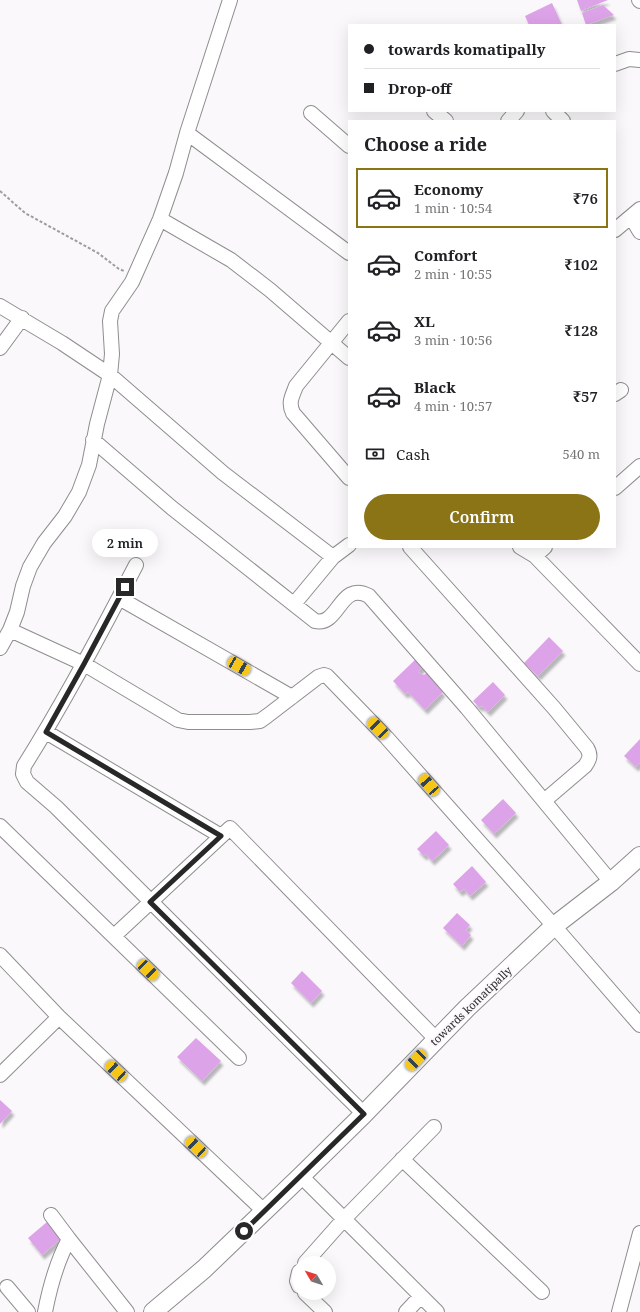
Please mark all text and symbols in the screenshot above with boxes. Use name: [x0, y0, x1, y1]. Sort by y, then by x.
text: towards komatipally: [388, 39, 545, 59]
text: Drop-off: [388, 78, 452, 98]
text: Choose a ride: [364, 132, 487, 156]
text: Economy: [414, 179, 483, 199]
icon: car: [366, 180, 402, 216]
text: ₹76: [573, 188, 598, 208]
text: 1 min · 10:54: [414, 199, 492, 217]
text: Comfort: [414, 245, 477, 265]
icon: car: [366, 246, 402, 282]
text: ₹102: [564, 254, 598, 274]
text: 2 min · 10:55: [414, 265, 492, 283]
text: XL: [414, 311, 435, 331]
icon: car: [366, 312, 402, 348]
text: ₹128: [564, 320, 598, 340]
text: 3 min · 10:56: [414, 331, 492, 349]
text: Black: [414, 377, 456, 397]
icon: car: [366, 378, 402, 414]
text: ₹57: [573, 386, 598, 406]
text: 4 min · 10:57: [414, 397, 492, 415]
icon: cash: [364, 443, 386, 465]
text: Cash: [396, 444, 430, 464]
text: 540 m: [563, 445, 600, 463]
button: Confirm: [364, 494, 600, 540]
callout: 2 min: [92, 529, 158, 557]
text: 2 min: [107, 534, 143, 552]
route end: [116, 578, 134, 596]
car: [226, 655, 252, 677]
car: [365, 715, 391, 741]
car: [417, 772, 441, 798]
car: [135, 957, 161, 983]
street label: towards komatipally: [427, 962, 515, 1049]
car: [403, 1047, 429, 1073]
car: [103, 1058, 129, 1084]
car: [183, 1134, 209, 1160]
route start: [235, 1222, 253, 1240]
north arrow: [292, 1256, 336, 1300]
map controls: [292, 1256, 336, 1300]

